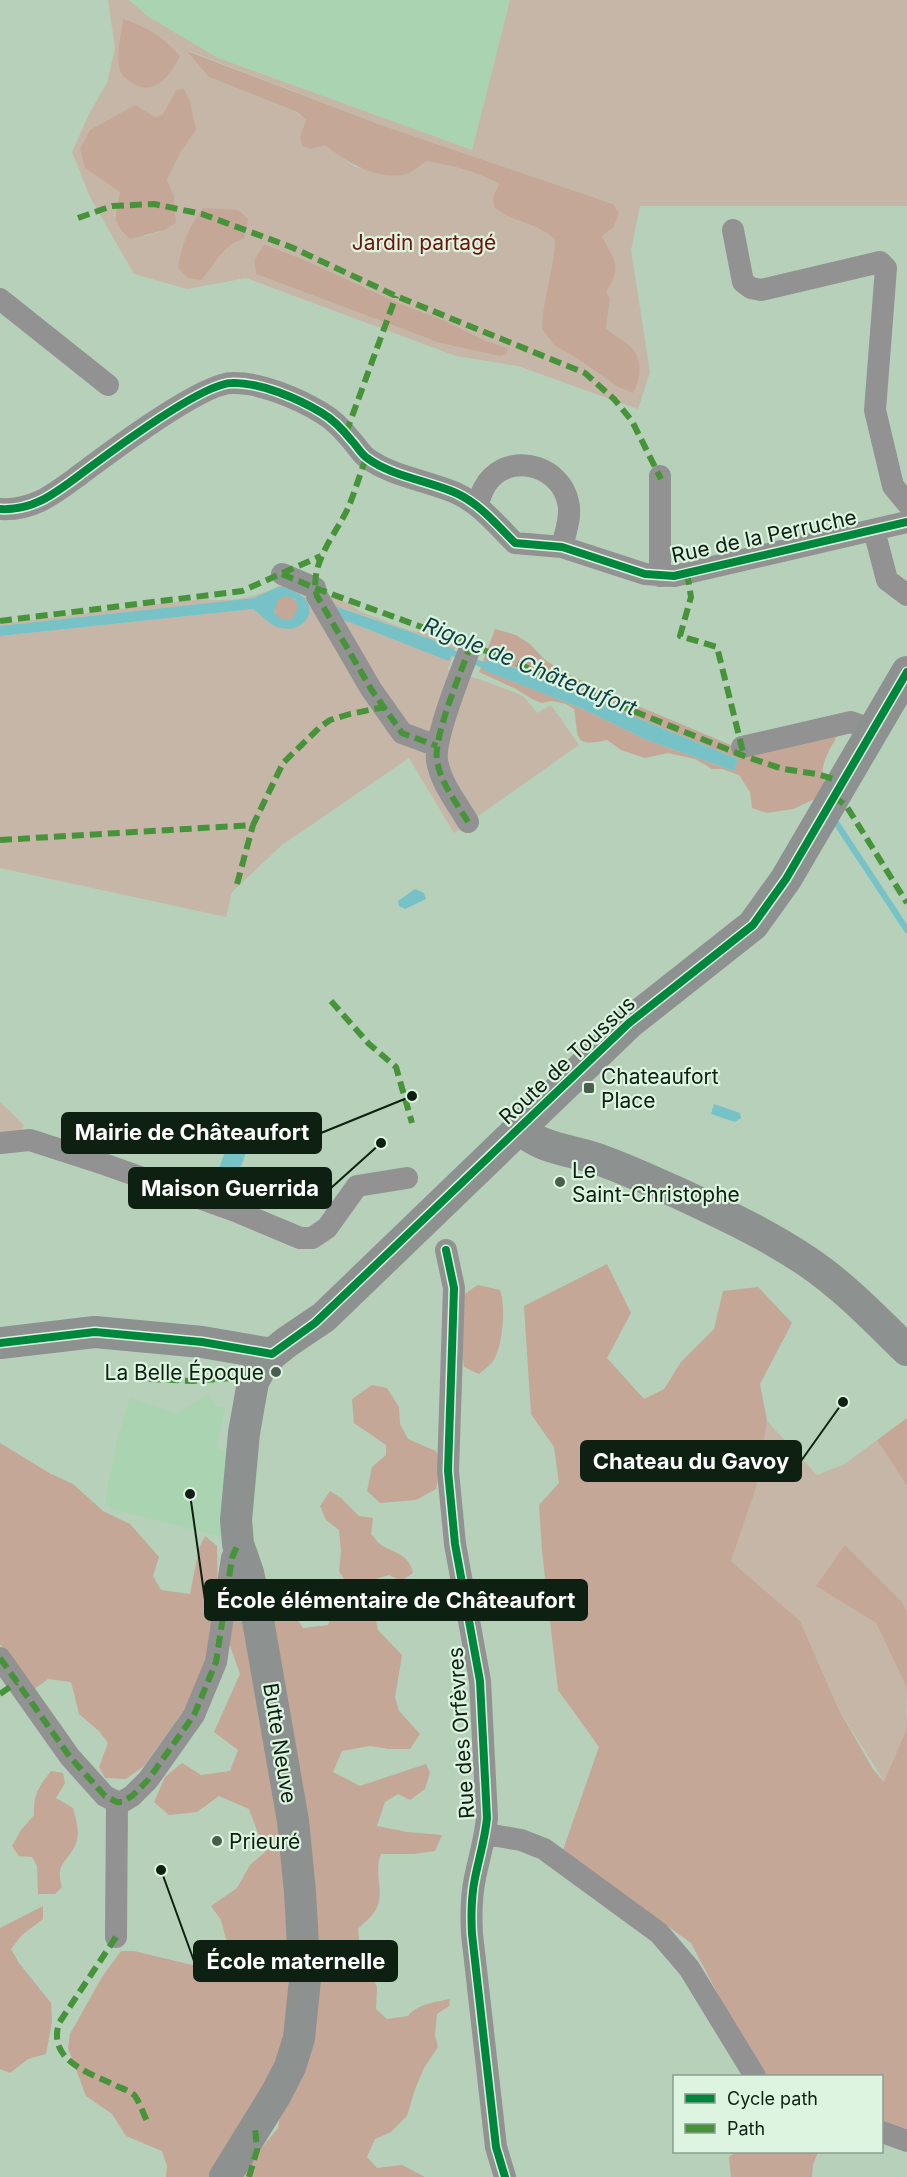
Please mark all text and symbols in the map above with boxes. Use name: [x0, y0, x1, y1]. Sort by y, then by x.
park label: Jardin partagé: [352, 230, 496, 255]
street label: Rue de la Perruche: [669, 504, 859, 568]
water label: Rigole de Châteaufort: [419, 611, 641, 721]
street label: Route de Toussus: [494, 991, 640, 1129]
place label: Chateaufort Place: [601, 1064, 719, 1113]
marker: Chateaufort Place: [582, 1081, 596, 1095]
callout: Mairie de Châteaufort: [62, 1113, 321, 1153]
text: Mairie de Châteaufort: [75, 1119, 309, 1145]
place label: Le Saint-Christophe: [572, 1158, 740, 1207]
callout: Maison Guerrida: [129, 1168, 331, 1208]
text: Maison Guerrida: [141, 1175, 319, 1201]
marker: Le Saint-Christophe: [553, 1175, 567, 1189]
place label: La Belle Époque: [105, 1359, 264, 1385]
marker: La Belle Époque: [269, 1365, 283, 1379]
callout: Chateau du Gavoy: [581, 1441, 801, 1481]
text: Chateau du Gavoy: [593, 1448, 789, 1474]
callout: École élémentaire de Châteaufort: [205, 1580, 587, 1620]
text: École élémentaire de Châteaufort: [217, 1587, 575, 1613]
street label: Rue des Orfèvres: [443, 1646, 479, 1820]
street label: Butte Neuve: [258, 1681, 302, 1805]
place label: Prieuré: [229, 1829, 300, 1854]
marker: Prieuré: [210, 1834, 224, 1848]
callout: École maternelle: [194, 1941, 397, 1981]
text: École maternelle: [207, 1948, 385, 1974]
legend: [673, 2075, 883, 2153]
text: Cycle path: [727, 2088, 818, 2109]
text: Path: [727, 2118, 765, 2139]

